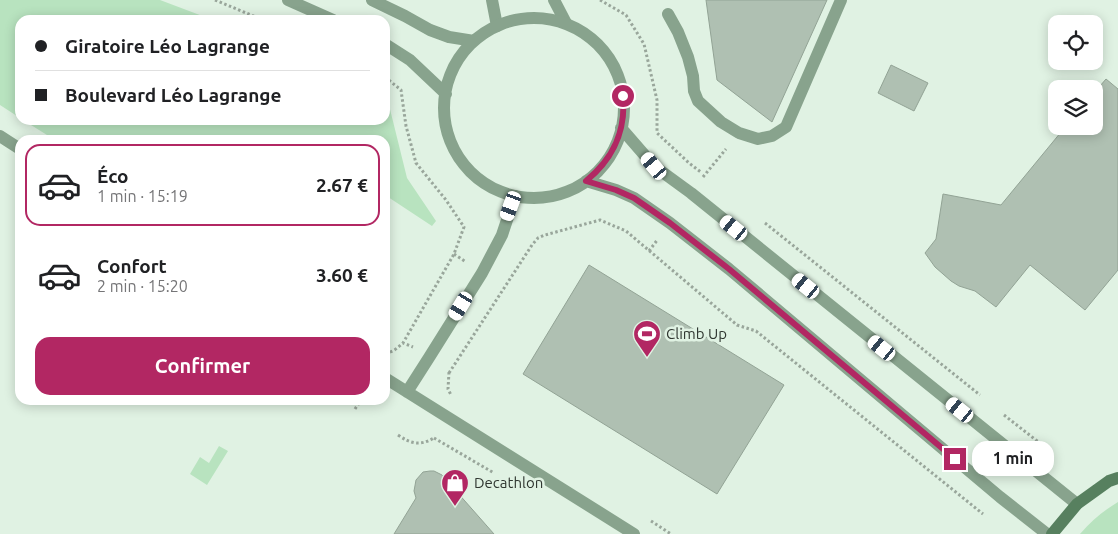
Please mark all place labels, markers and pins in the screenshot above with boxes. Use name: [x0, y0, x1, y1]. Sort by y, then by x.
sports icon: Climb Up: [632, 319, 662, 358]
place label: Climb Up: [666, 325, 727, 342]
shop icon: Decathlon: [440, 468, 470, 507]
place label: Decathlon: [474, 474, 543, 491]

